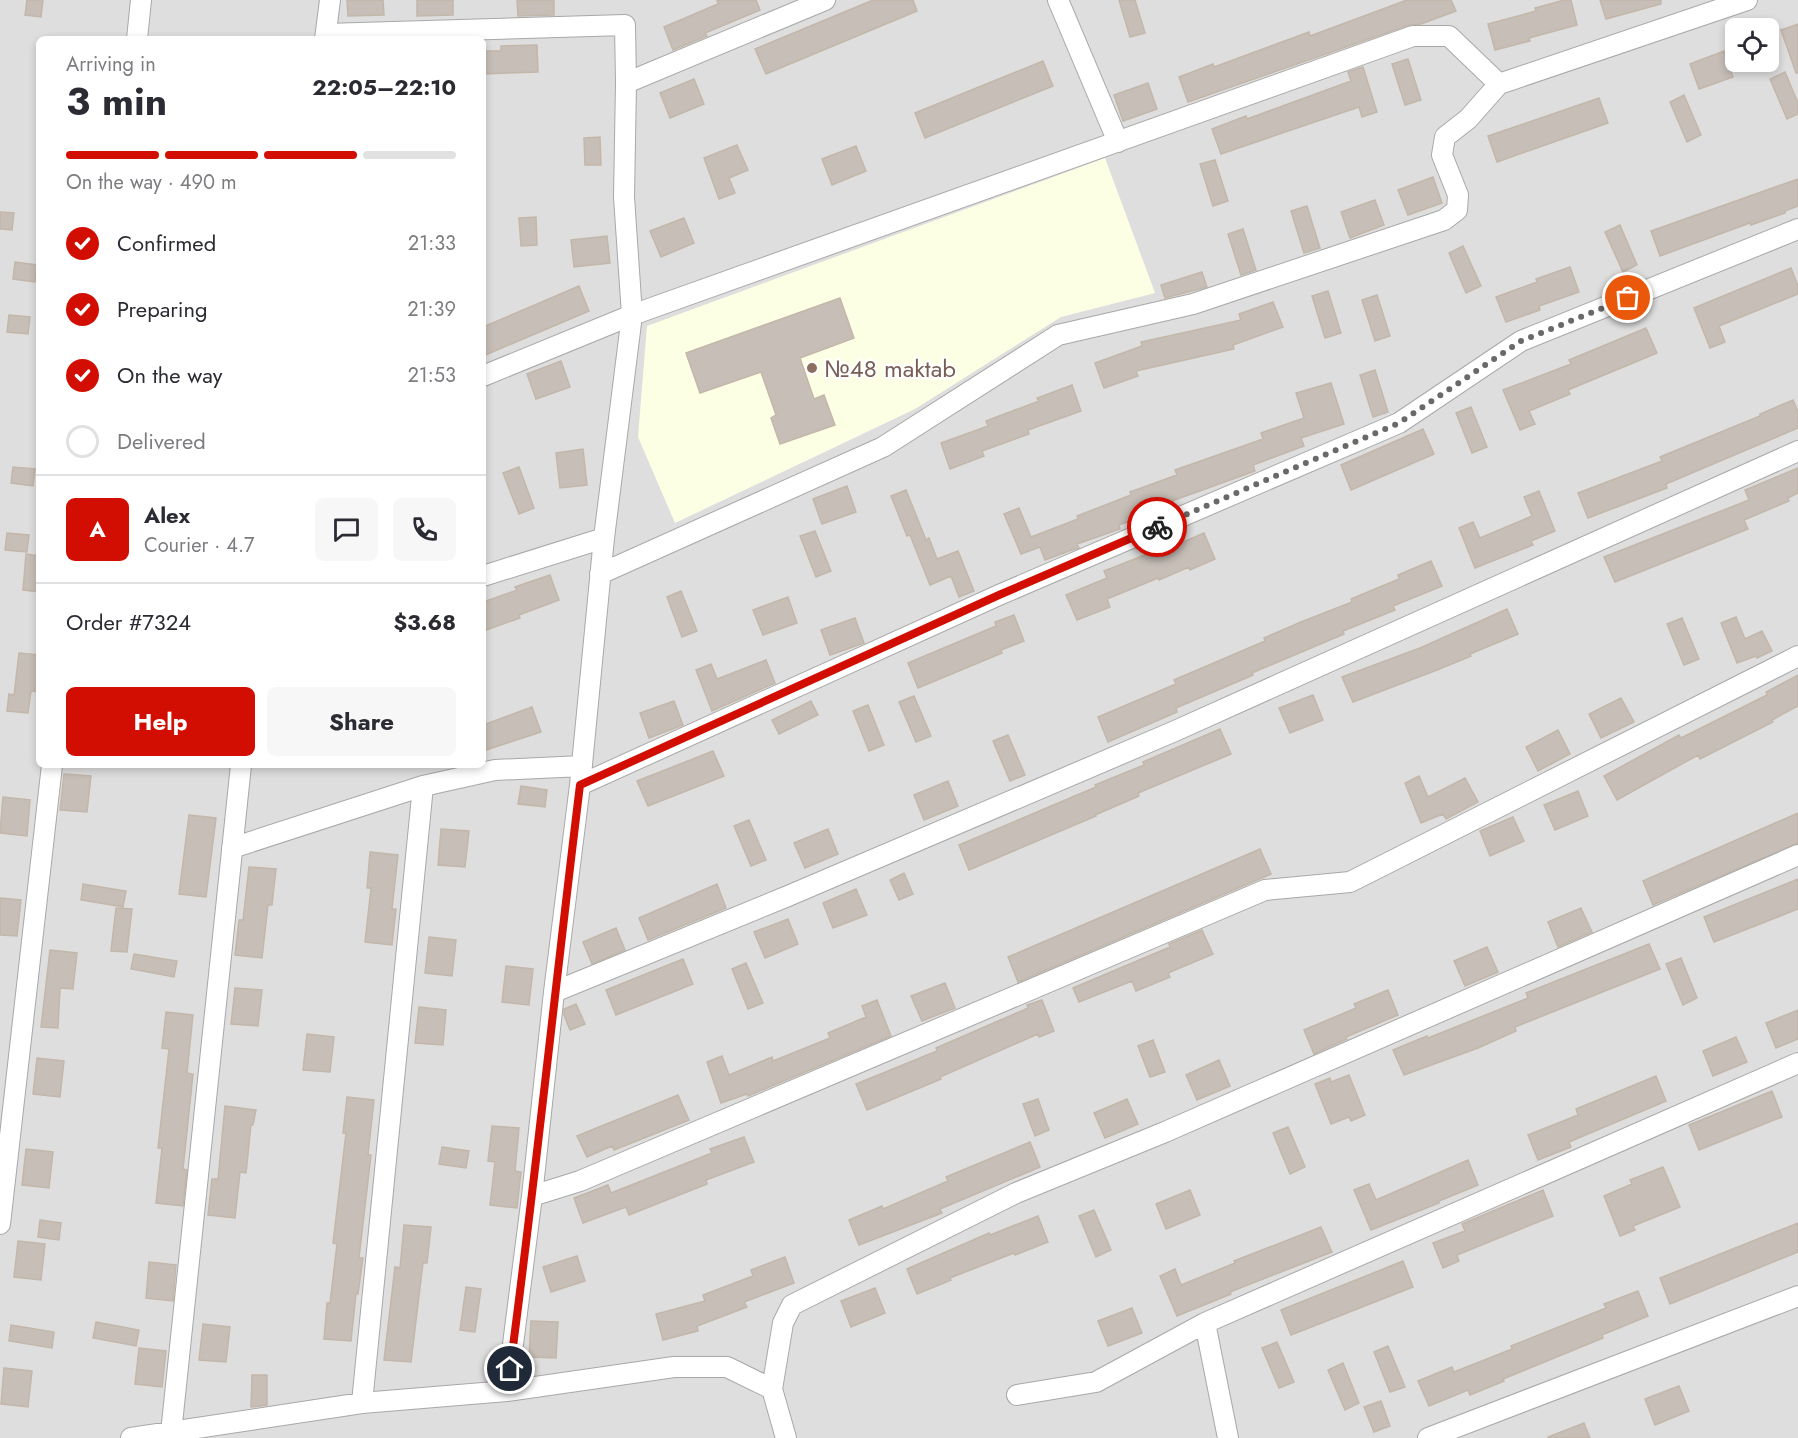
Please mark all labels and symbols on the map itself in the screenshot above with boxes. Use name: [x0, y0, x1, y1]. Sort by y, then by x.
pin: [1602, 272, 1653, 323]
place label: №48 maktab: [824, 351, 956, 386]
marker: №48 maktab: [805, 361, 819, 375]
courier: [1127, 497, 1187, 557]
pin: [484, 1343, 535, 1394]

